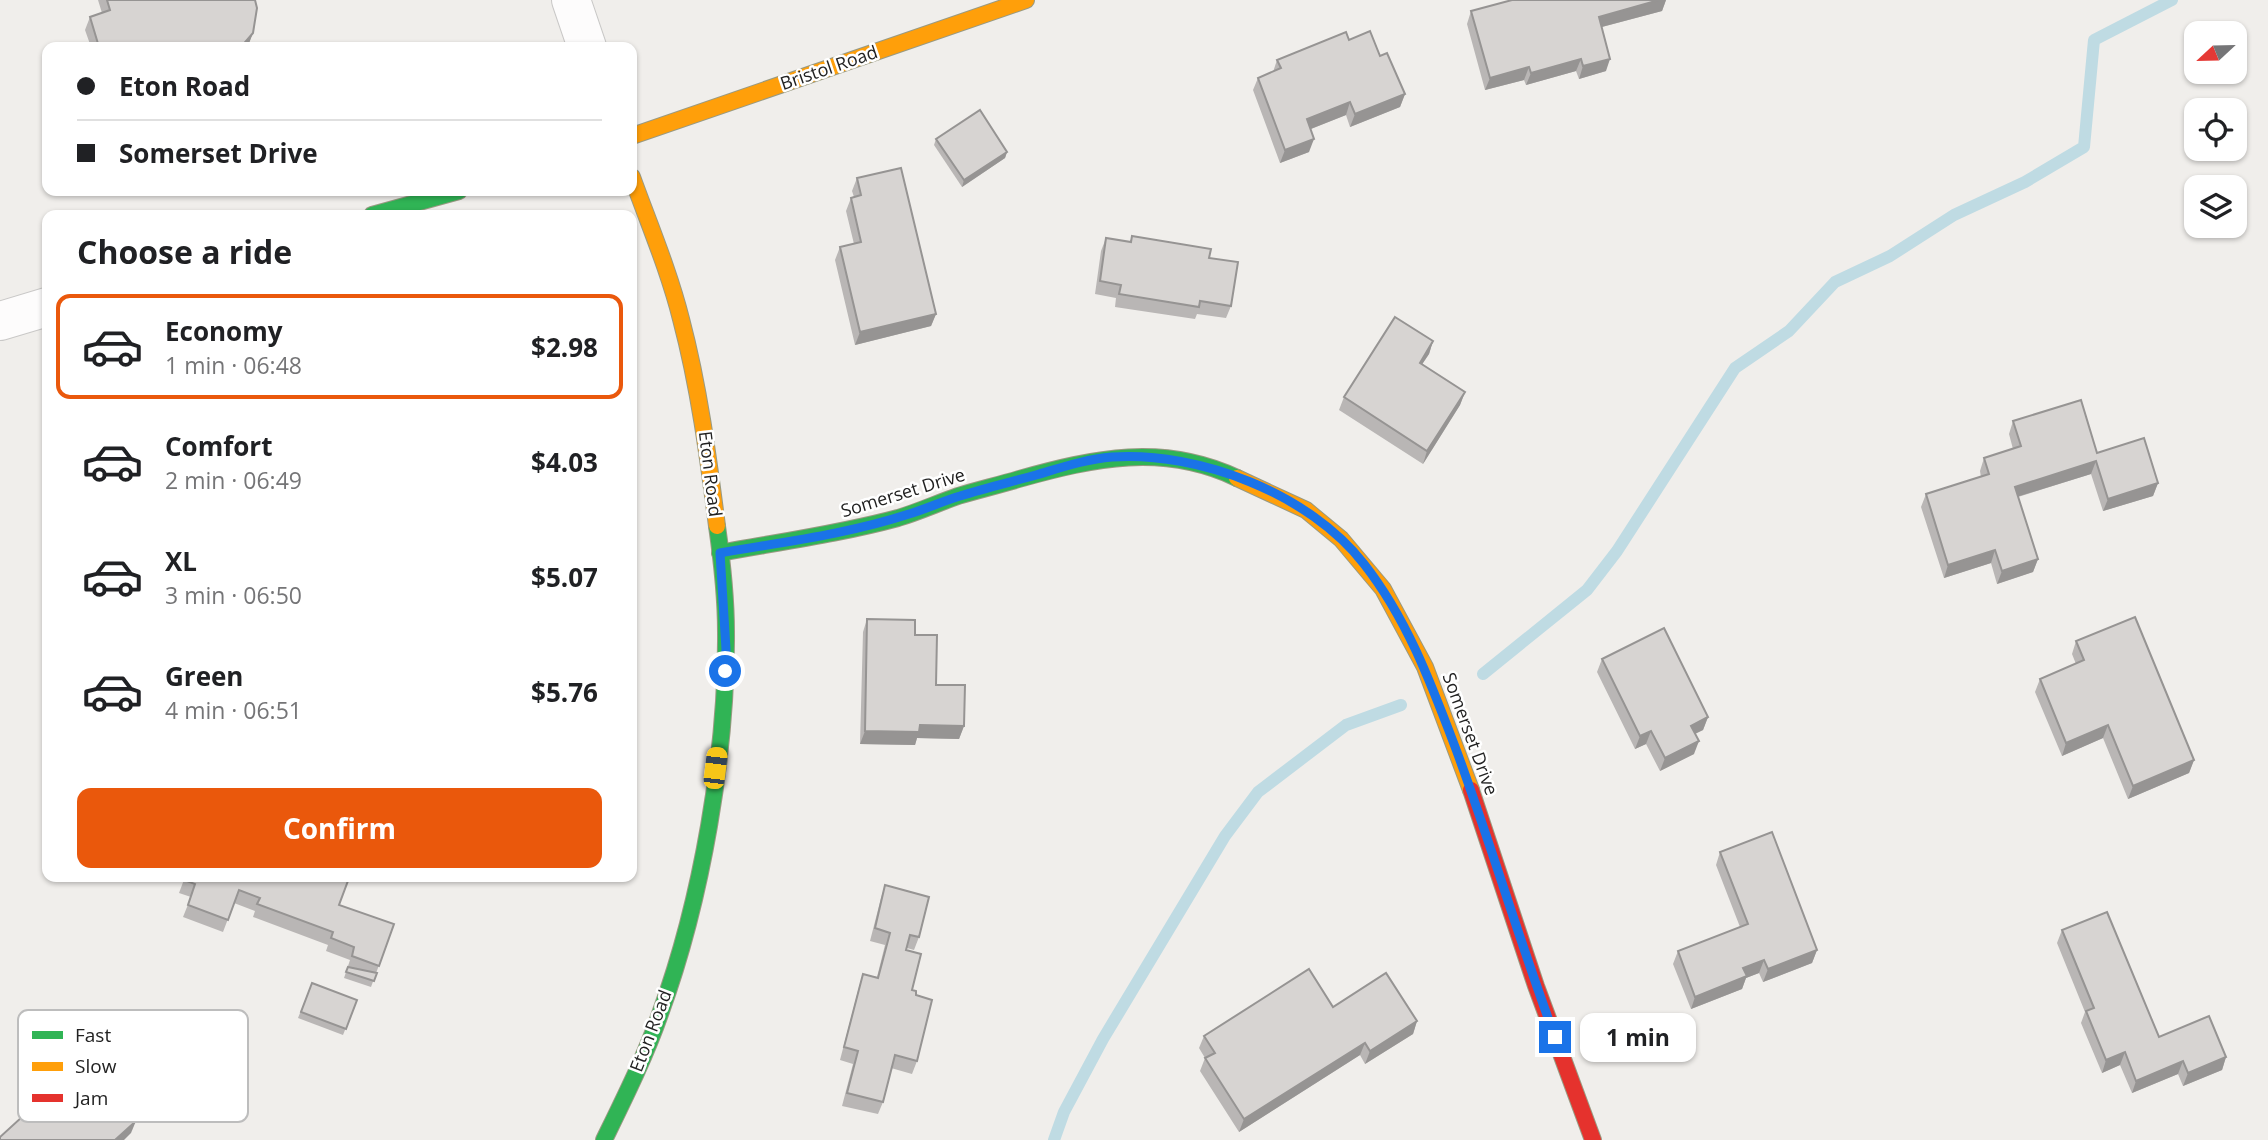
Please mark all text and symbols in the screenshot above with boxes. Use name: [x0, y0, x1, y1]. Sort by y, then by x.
north arrow: [2184, 21, 2247, 84]
map controls: [2184, 21, 2247, 238]
street label: Bristol Road: [777, 39, 881, 95]
text: Eton Road: [119, 68, 250, 104]
button: locate: [2184, 98, 2247, 161]
text: Somerset Drive: [119, 135, 318, 171]
button: layers: [2184, 175, 2247, 238]
text: Choose a ride: [77, 230, 292, 273]
text: Economy: [165, 313, 283, 349]
icon: car: [81, 315, 144, 378]
text: $2.98: [531, 329, 598, 365]
text: 1 min · 06:48: [165, 349, 302, 381]
text: Comfort: [165, 428, 272, 464]
icon: car: [81, 430, 144, 493]
street label: Eton Road: [694, 430, 728, 518]
text: $4.03: [531, 444, 598, 480]
street label: Somerset Drive: [838, 462, 968, 522]
text: 2 min · 06:49: [165, 464, 302, 496]
text: XL: [165, 543, 197, 579]
icon: car: [81, 545, 144, 608]
text: $5.07: [531, 559, 598, 595]
text: 3 min · 06:50: [165, 579, 302, 611]
route start: [709, 655, 741, 687]
text: Green: [165, 658, 243, 694]
icon: car: [81, 660, 144, 723]
street label: Somerset Drive: [1438, 669, 1504, 798]
text: $5.76: [531, 674, 598, 710]
text: 4 min · 06:51: [165, 694, 302, 726]
car: [703, 746, 728, 790]
button: Confirm: [77, 788, 602, 868]
street label: Eton Road: [623, 986, 677, 1075]
legend: [18, 1010, 248, 1122]
callout: 1 min: [1580, 1012, 1695, 1062]
route end: [1539, 1021, 1571, 1053]
text: 1 min: [1606, 1021, 1670, 1053]
text: Fast: [75, 1022, 111, 1048]
text: Slow: [75, 1053, 117, 1079]
text: Jam: [73, 1085, 108, 1111]

